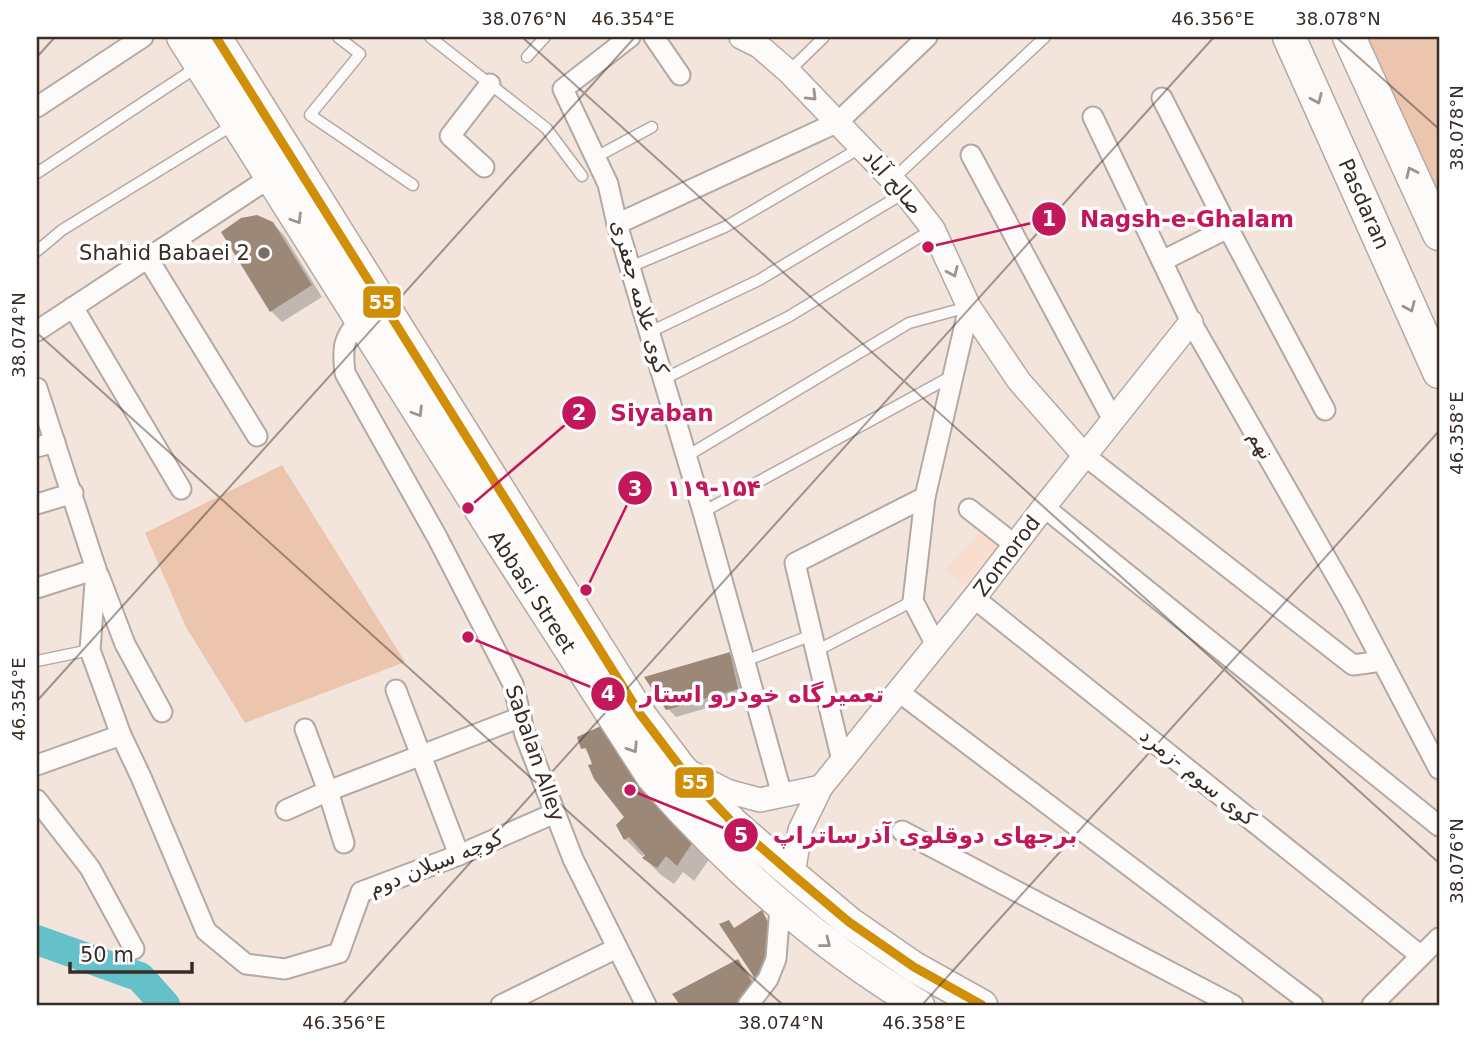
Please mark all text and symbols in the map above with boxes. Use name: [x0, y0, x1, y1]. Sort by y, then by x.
text: 38.076°N: [481, 8, 567, 29]
text: 46.354°E: [591, 8, 675, 29]
text: 46.356°E: [1171, 8, 1255, 29]
text: 38.078°N: [1295, 8, 1381, 29]
text: 38.078°N: [1446, 85, 1467, 171]
one-way arrow: [804, 87, 817, 100]
one-way arrow: [1309, 92, 1323, 104]
street label: صالح آباد: [858, 144, 928, 219]
street label: Pasdaran: [1333, 155, 1395, 253]
one-way arrow: [1405, 167, 1419, 179]
callout: Nagsh-e-Ghalam: [1031, 197, 1309, 241]
text: Nagsh-e-Ghalam: [1080, 206, 1294, 232]
text: 1: [1042, 207, 1056, 231]
one-way arrow: [289, 211, 302, 224]
street label: کوی علامه جعفری: [606, 217, 674, 377]
place label: Shahid Babaei 2: [79, 241, 250, 265]
marker: Shahid Babaei 2: [256, 245, 272, 261]
one-way arrow: [945, 265, 959, 277]
line badge: 55: [362, 285, 402, 319]
text: 55: [369, 291, 395, 313]
text: 38.074°N: [8, 292, 29, 378]
one-way arrow: [1402, 299, 1416, 312]
callout: Siyaban: [561, 391, 728, 435]
text: 46.358°E: [1446, 391, 1467, 475]
text: Siyaban: [610, 400, 714, 426]
text: 2: [572, 401, 586, 425]
one-way arrow: [410, 404, 423, 417]
street label: نهم: [1242, 426, 1279, 464]
callout: ۱۱۹-۱۵۴: [618, 466, 775, 510]
text: ۱۱۹-۱۵۴: [667, 475, 761, 501]
text: 3: [628, 477, 642, 501]
street label: Zomorod: [969, 511, 1045, 601]
street label: Abbasi Street: [483, 526, 581, 658]
text: 46.354°E: [8, 657, 29, 741]
callout: تعمیرگاه خودرو استار: [590, 672, 898, 716]
text: تعمیرگاه خودرو استار: [639, 681, 884, 708]
street label: Sabalan Alley: [500, 682, 570, 824]
text: 4: [601, 682, 615, 706]
street label: کوی سوم -زمرد: [1135, 723, 1261, 831]
one-way arrow: [624, 740, 637, 753]
line badge: 55: [674, 766, 715, 799]
text: 55: [682, 771, 708, 793]
callout: برجهای دوقلوی آذرساتراپ: [723, 813, 1091, 857]
text: 38.076°N: [1446, 818, 1467, 904]
text: برجهای دوقلوی آذرساتراپ: [773, 820, 1077, 849]
text: 5: [734, 824, 748, 848]
street label: کوچه سبلان دوم: [365, 825, 507, 901]
scale bar: [70, 930, 192, 974]
one-way arrow: [819, 935, 831, 948]
text: 50 m: [80, 943, 134, 967]
text: 46.356°E: [302, 1012, 386, 1033]
text: 38.074°N: [738, 1012, 824, 1033]
text: 46.358°E: [882, 1012, 966, 1033]

